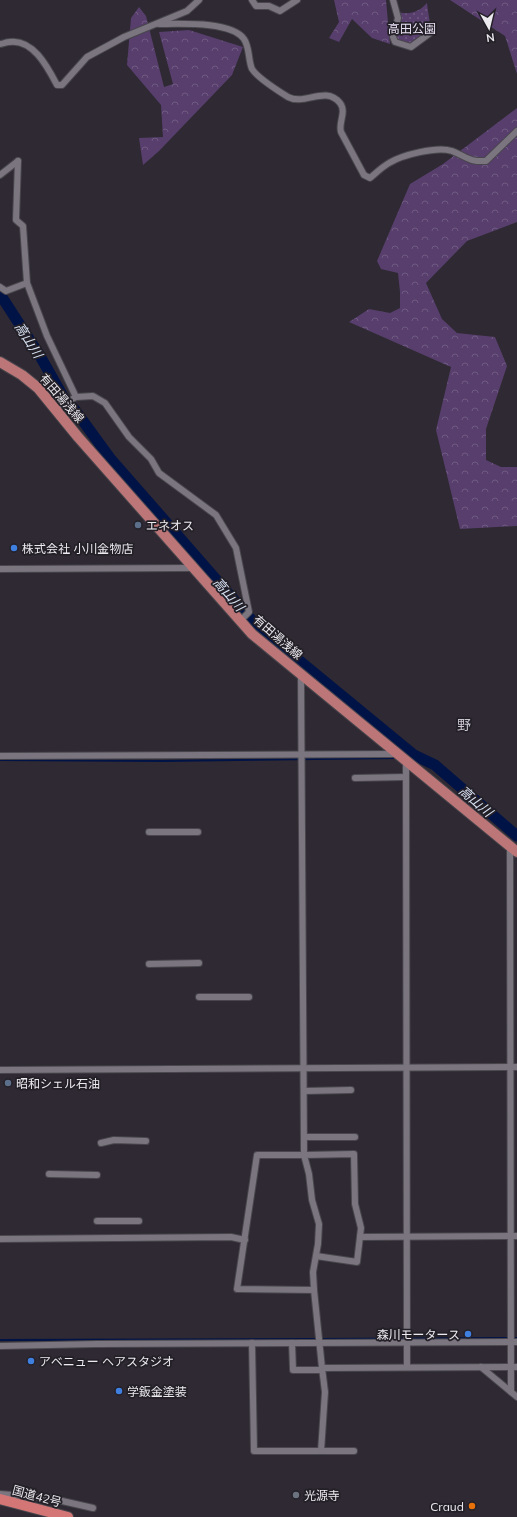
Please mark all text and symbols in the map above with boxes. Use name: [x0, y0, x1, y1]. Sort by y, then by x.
north arrow: [469, 8, 509, 48]
park label: 高田公園: [388, 21, 436, 36]
text: N: [485, 30, 495, 45]
water label: 高山川: [12, 319, 47, 362]
street label: 有田湯浅線: [37, 370, 87, 426]
place label: エネオス: [146, 518, 194, 533]
marker: エネオス: [133, 520, 143, 530]
place label: 株式会社 小川金物店: [22, 541, 133, 556]
marker: 株式会社 小川金物店: [9, 543, 19, 553]
water label: 高山川: [210, 574, 249, 615]
street label: 有田湯浅線: [250, 612, 306, 662]
district label: 野: [457, 716, 471, 734]
water label: 高山川: [456, 782, 497, 821]
place label: 昭和シェル石油: [16, 1076, 100, 1091]
marker: 昭和シェル石油: [3, 1078, 13, 1088]
place label: 森川モータース: [377, 1327, 460, 1342]
marker: 森川モータース: [463, 1329, 473, 1339]
place label: アベニュー ヘアスタジオ: [39, 1354, 174, 1369]
marker: アベニュー ヘアスタジオ: [26, 1356, 36, 1366]
place label: 学鈑金塗装: [127, 1384, 187, 1399]
marker: 学鈑金塗装: [114, 1386, 124, 1396]
street label: 国道42号: [11, 1482, 63, 1510]
place label: 光源寺: [304, 1488, 340, 1503]
marker: 光源寺: [291, 1490, 301, 1500]
place label: Craud: [430, 1499, 464, 1514]
marker: Craud: [467, 1501, 477, 1511]

